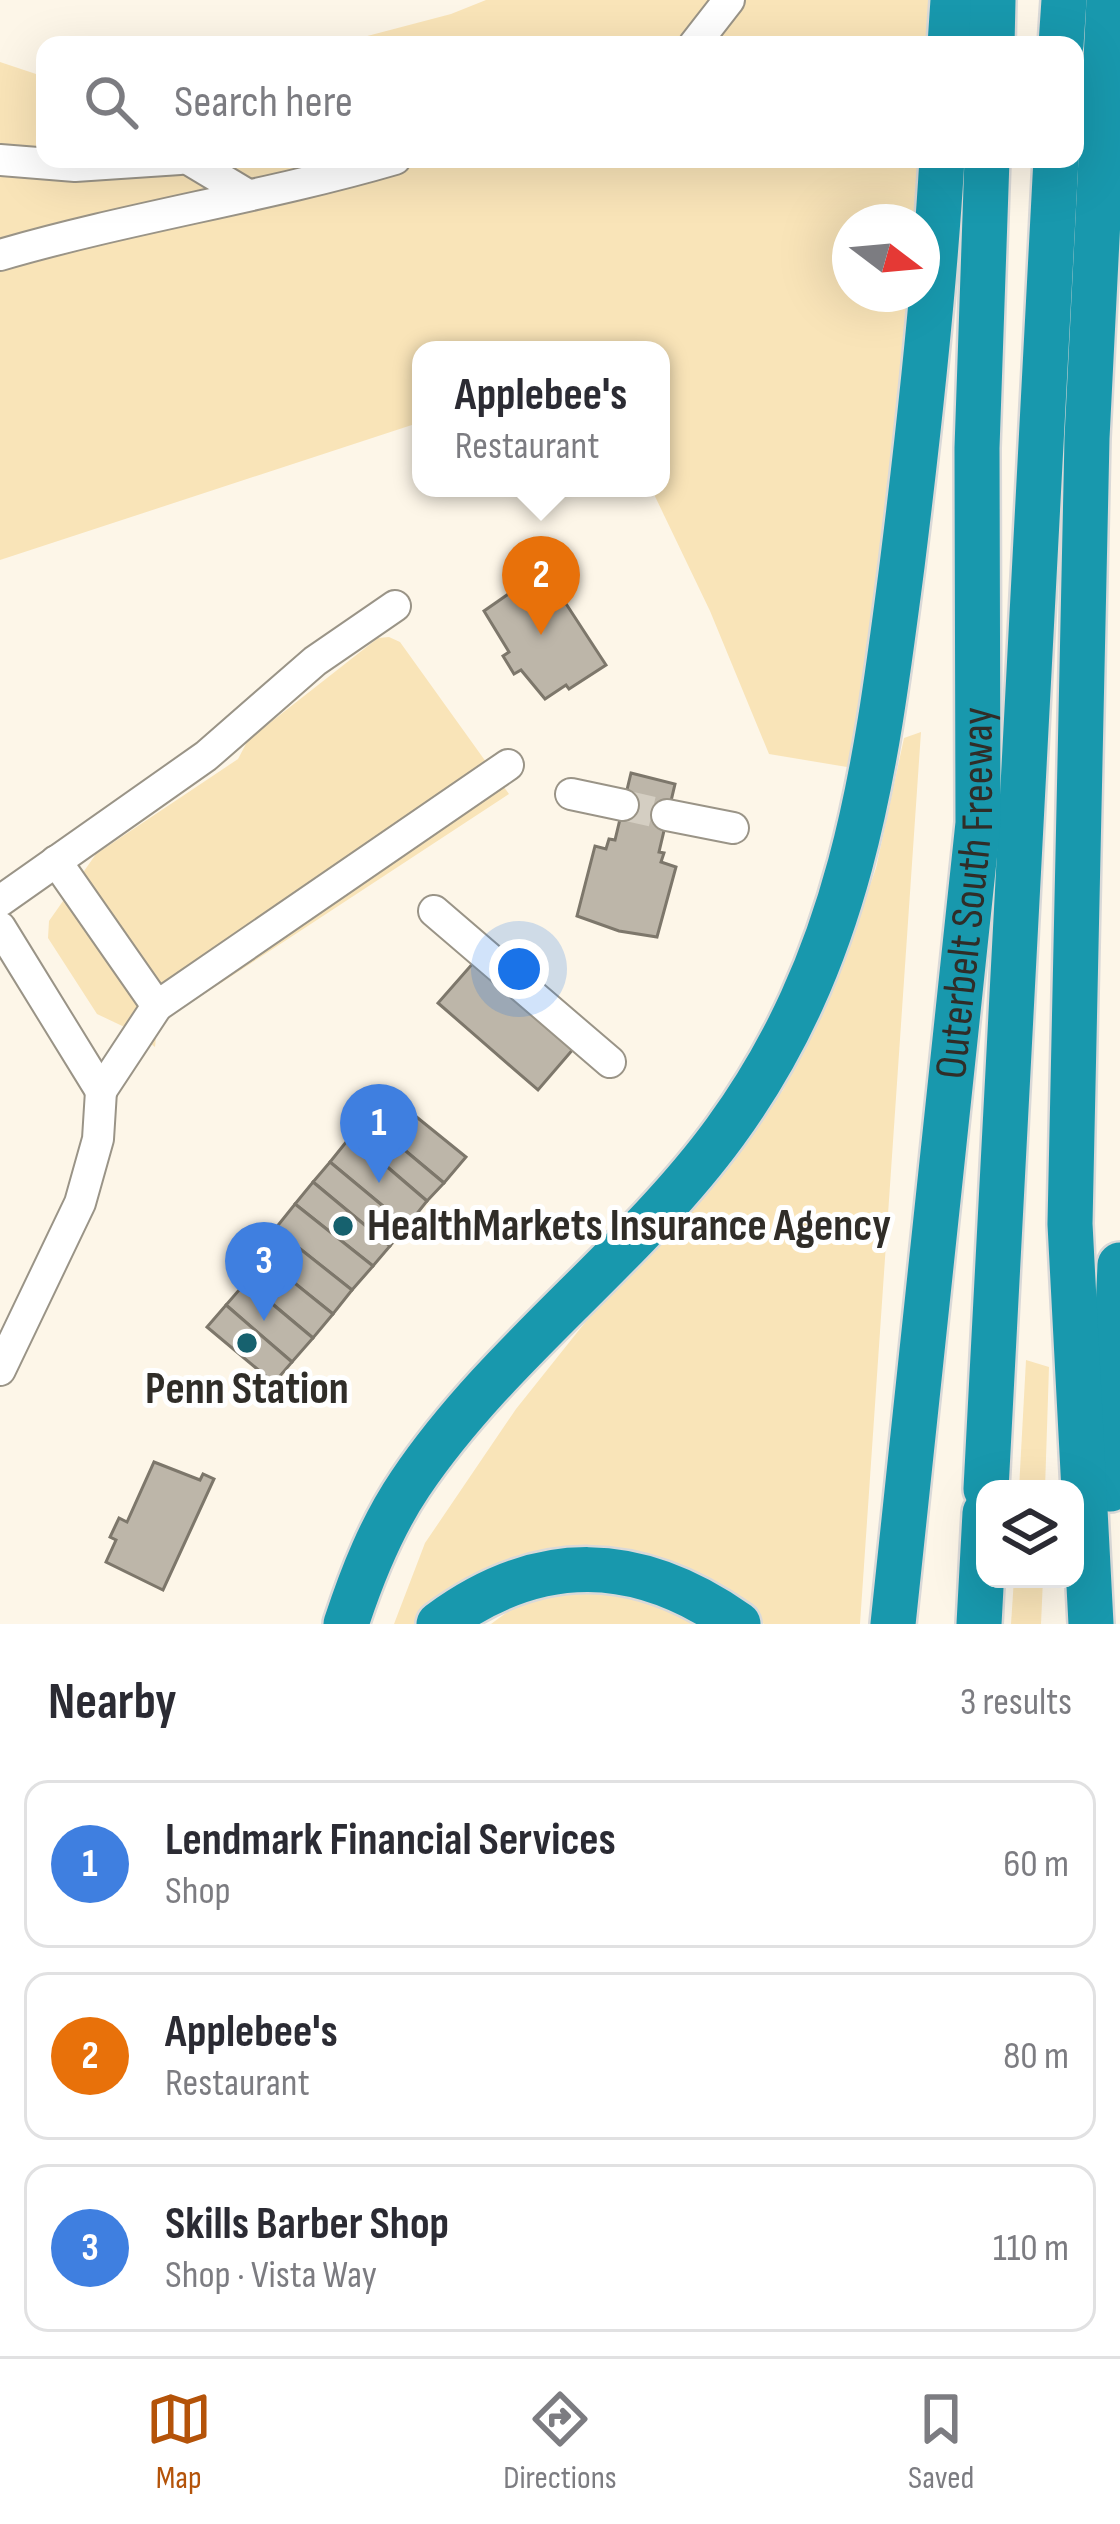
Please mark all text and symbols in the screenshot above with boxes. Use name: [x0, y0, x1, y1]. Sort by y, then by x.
search box: [36, 36, 1084, 168]
icon: search: [78, 69, 144, 135]
text: Search here: [174, 75, 353, 130]
north arrow: [832, 204, 940, 312]
popup: [412, 341, 670, 497]
text: Applebee's: [455, 368, 627, 423]
text: Restaurant: [455, 423, 599, 470]
pin: 2: [502, 536, 580, 635]
street label: Outerbelt South Freeway: [924, 707, 1006, 1081]
your location: [489, 939, 549, 999]
pin: 1: [340, 1084, 418, 1183]
place label: HealthMarkets Insurance Agency: [367, 1199, 891, 1254]
marker: HealthMarkets Insurance Agency: [330, 1213, 356, 1239]
pin: 3: [225, 1222, 303, 1321]
marker: Penn Station: [234, 1330, 260, 1356]
place label: Penn Station: [145, 1362, 349, 1417]
map controls: [976, 1480, 1084, 1588]
button: layers: [976, 1480, 1084, 1588]
text: Nearby: [48, 1672, 177, 1733]
text: 3 results: [960, 1679, 1072, 1726]
text: Lendmark Financial Services: [165, 1813, 616, 1868]
text: 1: [82, 1841, 98, 1888]
text: 60 m: [1003, 1841, 1069, 1888]
text: Shop: [165, 1868, 231, 1915]
text: Applebee's: [165, 2005, 338, 2060]
text: 2: [81, 2033, 99, 2080]
text: 80 m: [1003, 2033, 1069, 2080]
text: Restaurant: [165, 2060, 310, 2107]
text: Skills Barber Shop: [165, 2197, 449, 2252]
text: 3: [81, 2225, 99, 2272]
text: 110 m: [993, 2225, 1069, 2272]
text: Shop · Vista Way: [165, 2252, 377, 2299]
tab: Map: [146, 2386, 212, 2498]
tab: Directions: [503, 2386, 617, 2498]
tab: Saved: [908, 2386, 974, 2498]

